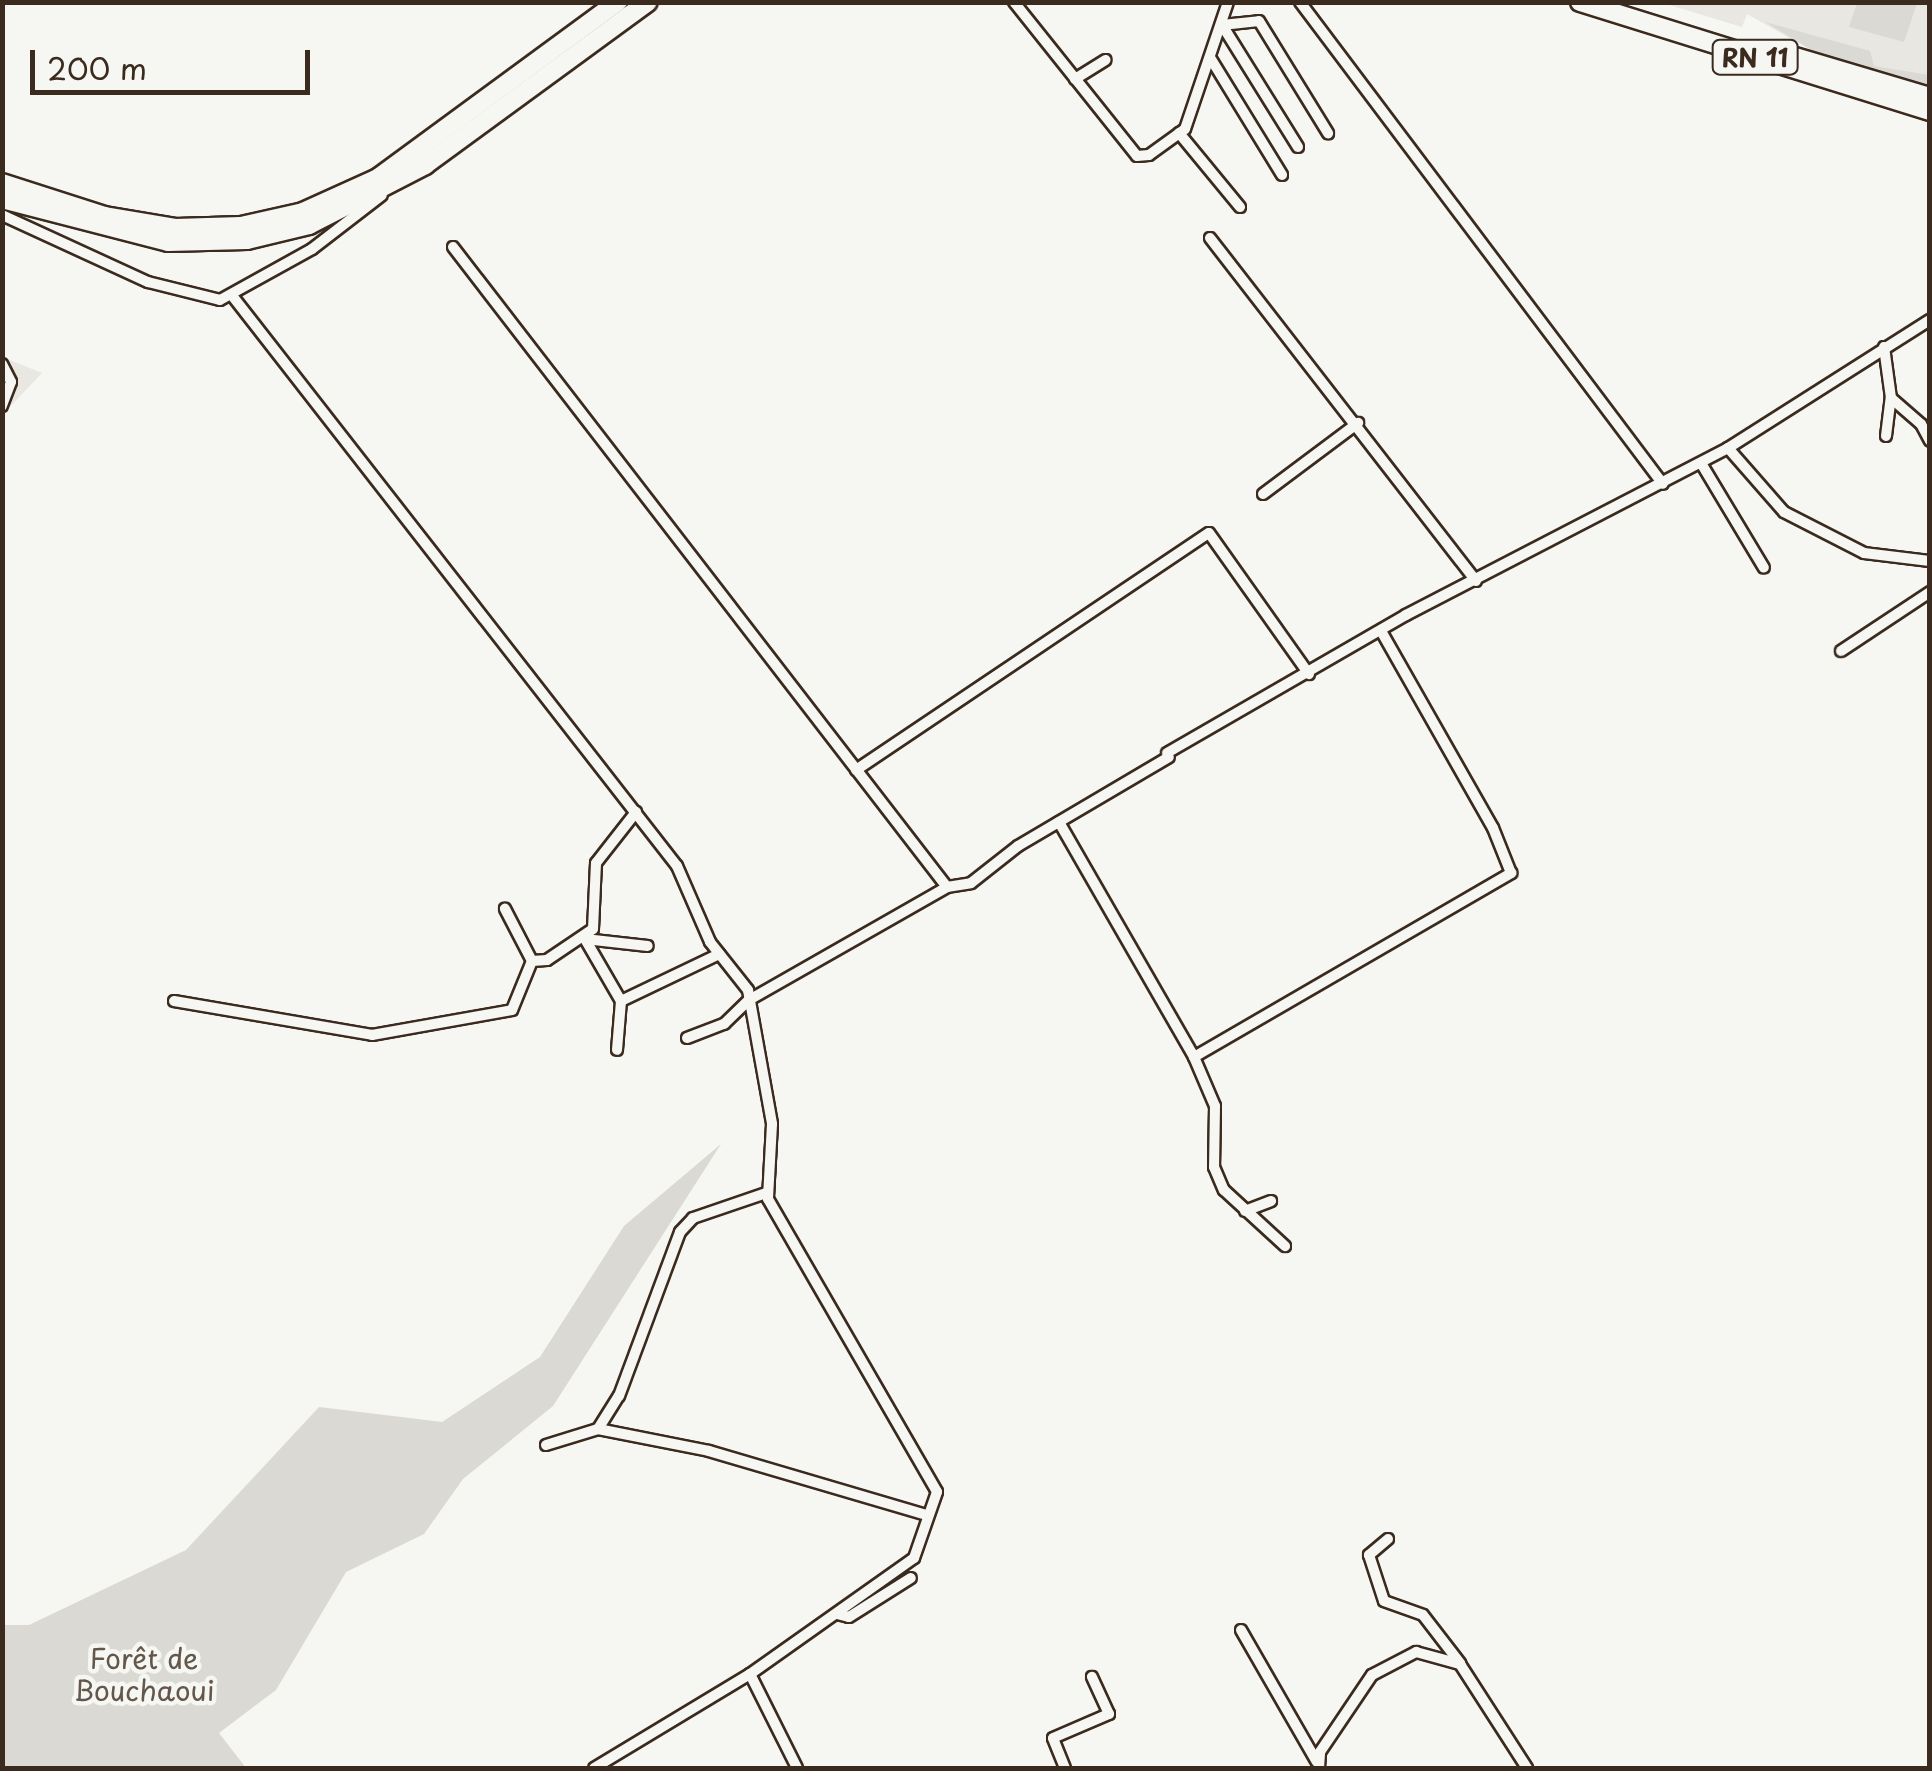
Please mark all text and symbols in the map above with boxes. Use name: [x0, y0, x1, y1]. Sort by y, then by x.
scale bar: [35, 30, 315, 92]
road number: RN 11: [1710, 37, 1800, 77]
text: 200 m: [47, 45, 147, 90]
park label: Forêt de Bouchaoui: [73, 1641, 215, 1707]

